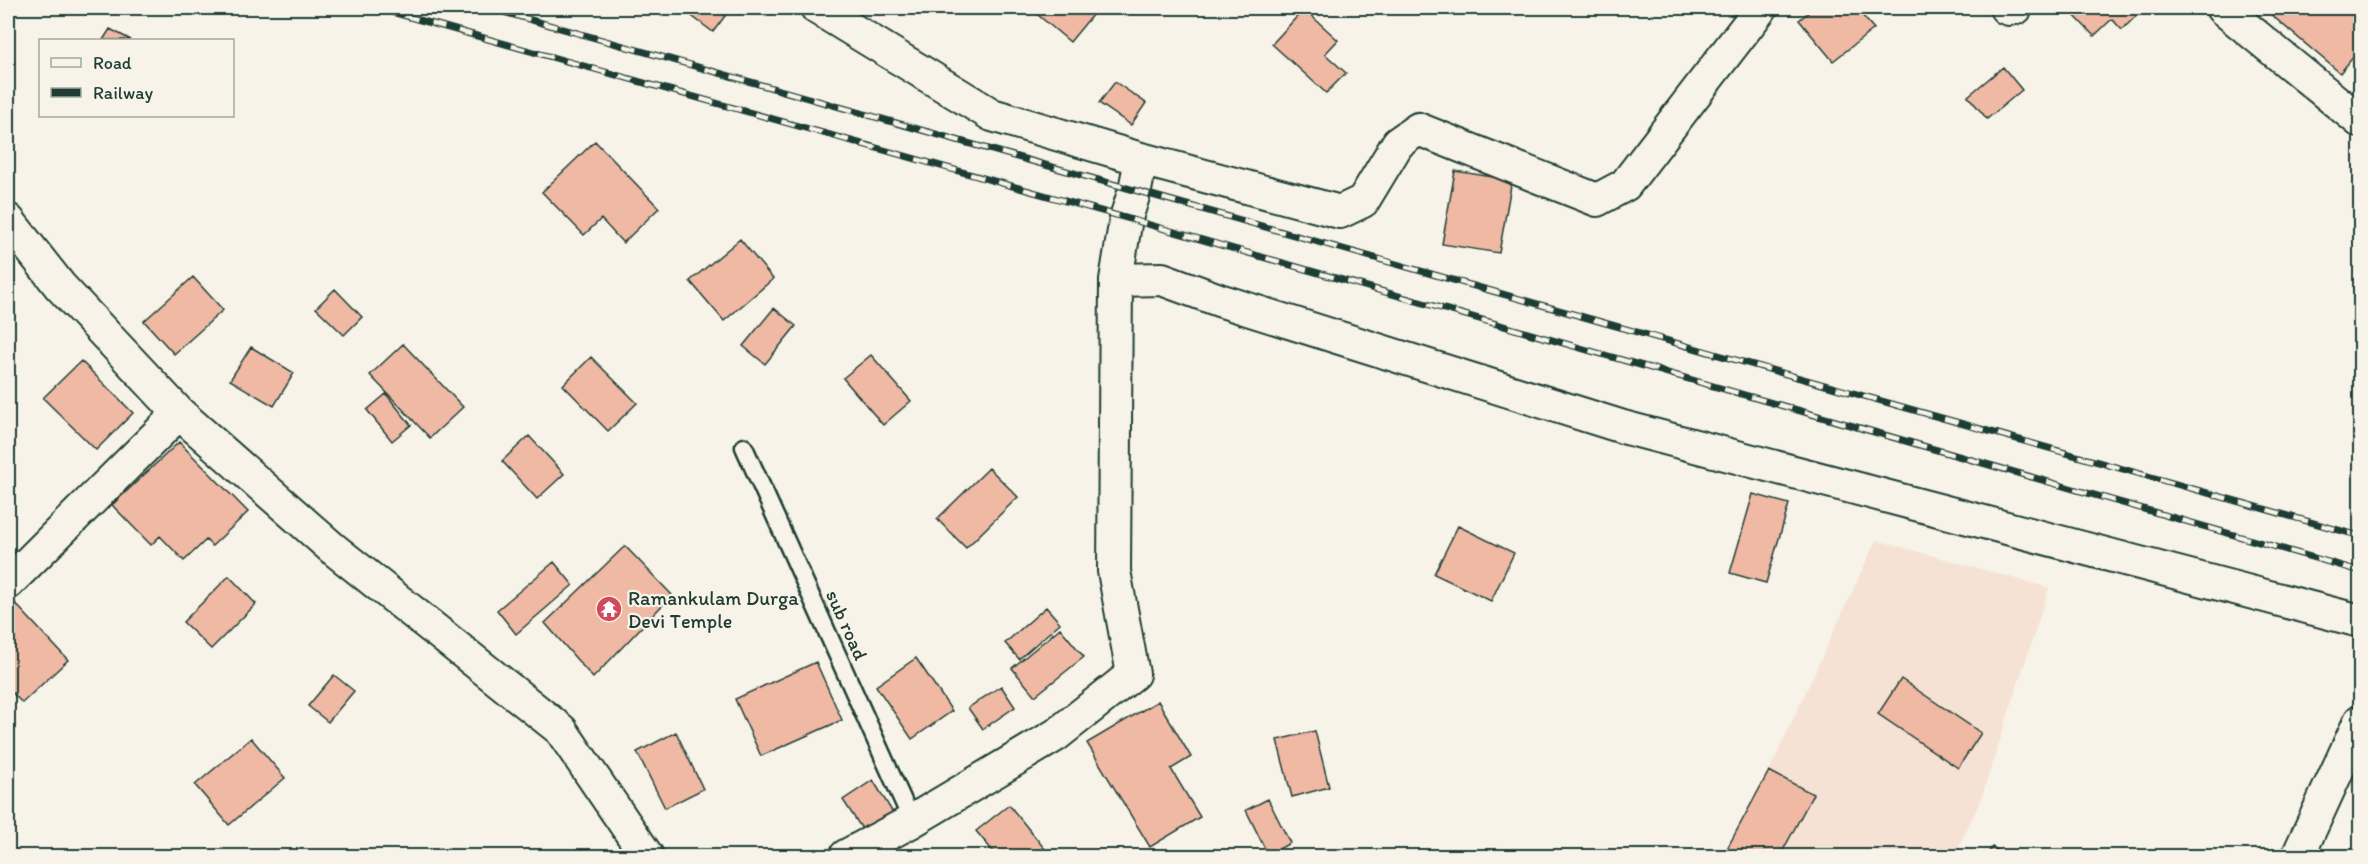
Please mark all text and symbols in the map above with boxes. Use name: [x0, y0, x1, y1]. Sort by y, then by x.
legend: [39, 39, 234, 117]
text: Road: [93, 52, 132, 74]
text: Railway: [93, 82, 154, 104]
place label: Ramankulam Durga Devi Temple: [628, 586, 799, 633]
street label: sub road: [821, 586, 873, 664]
temple icon: Ramankulam Durga Devi Temple: [594, 594, 624, 624]

